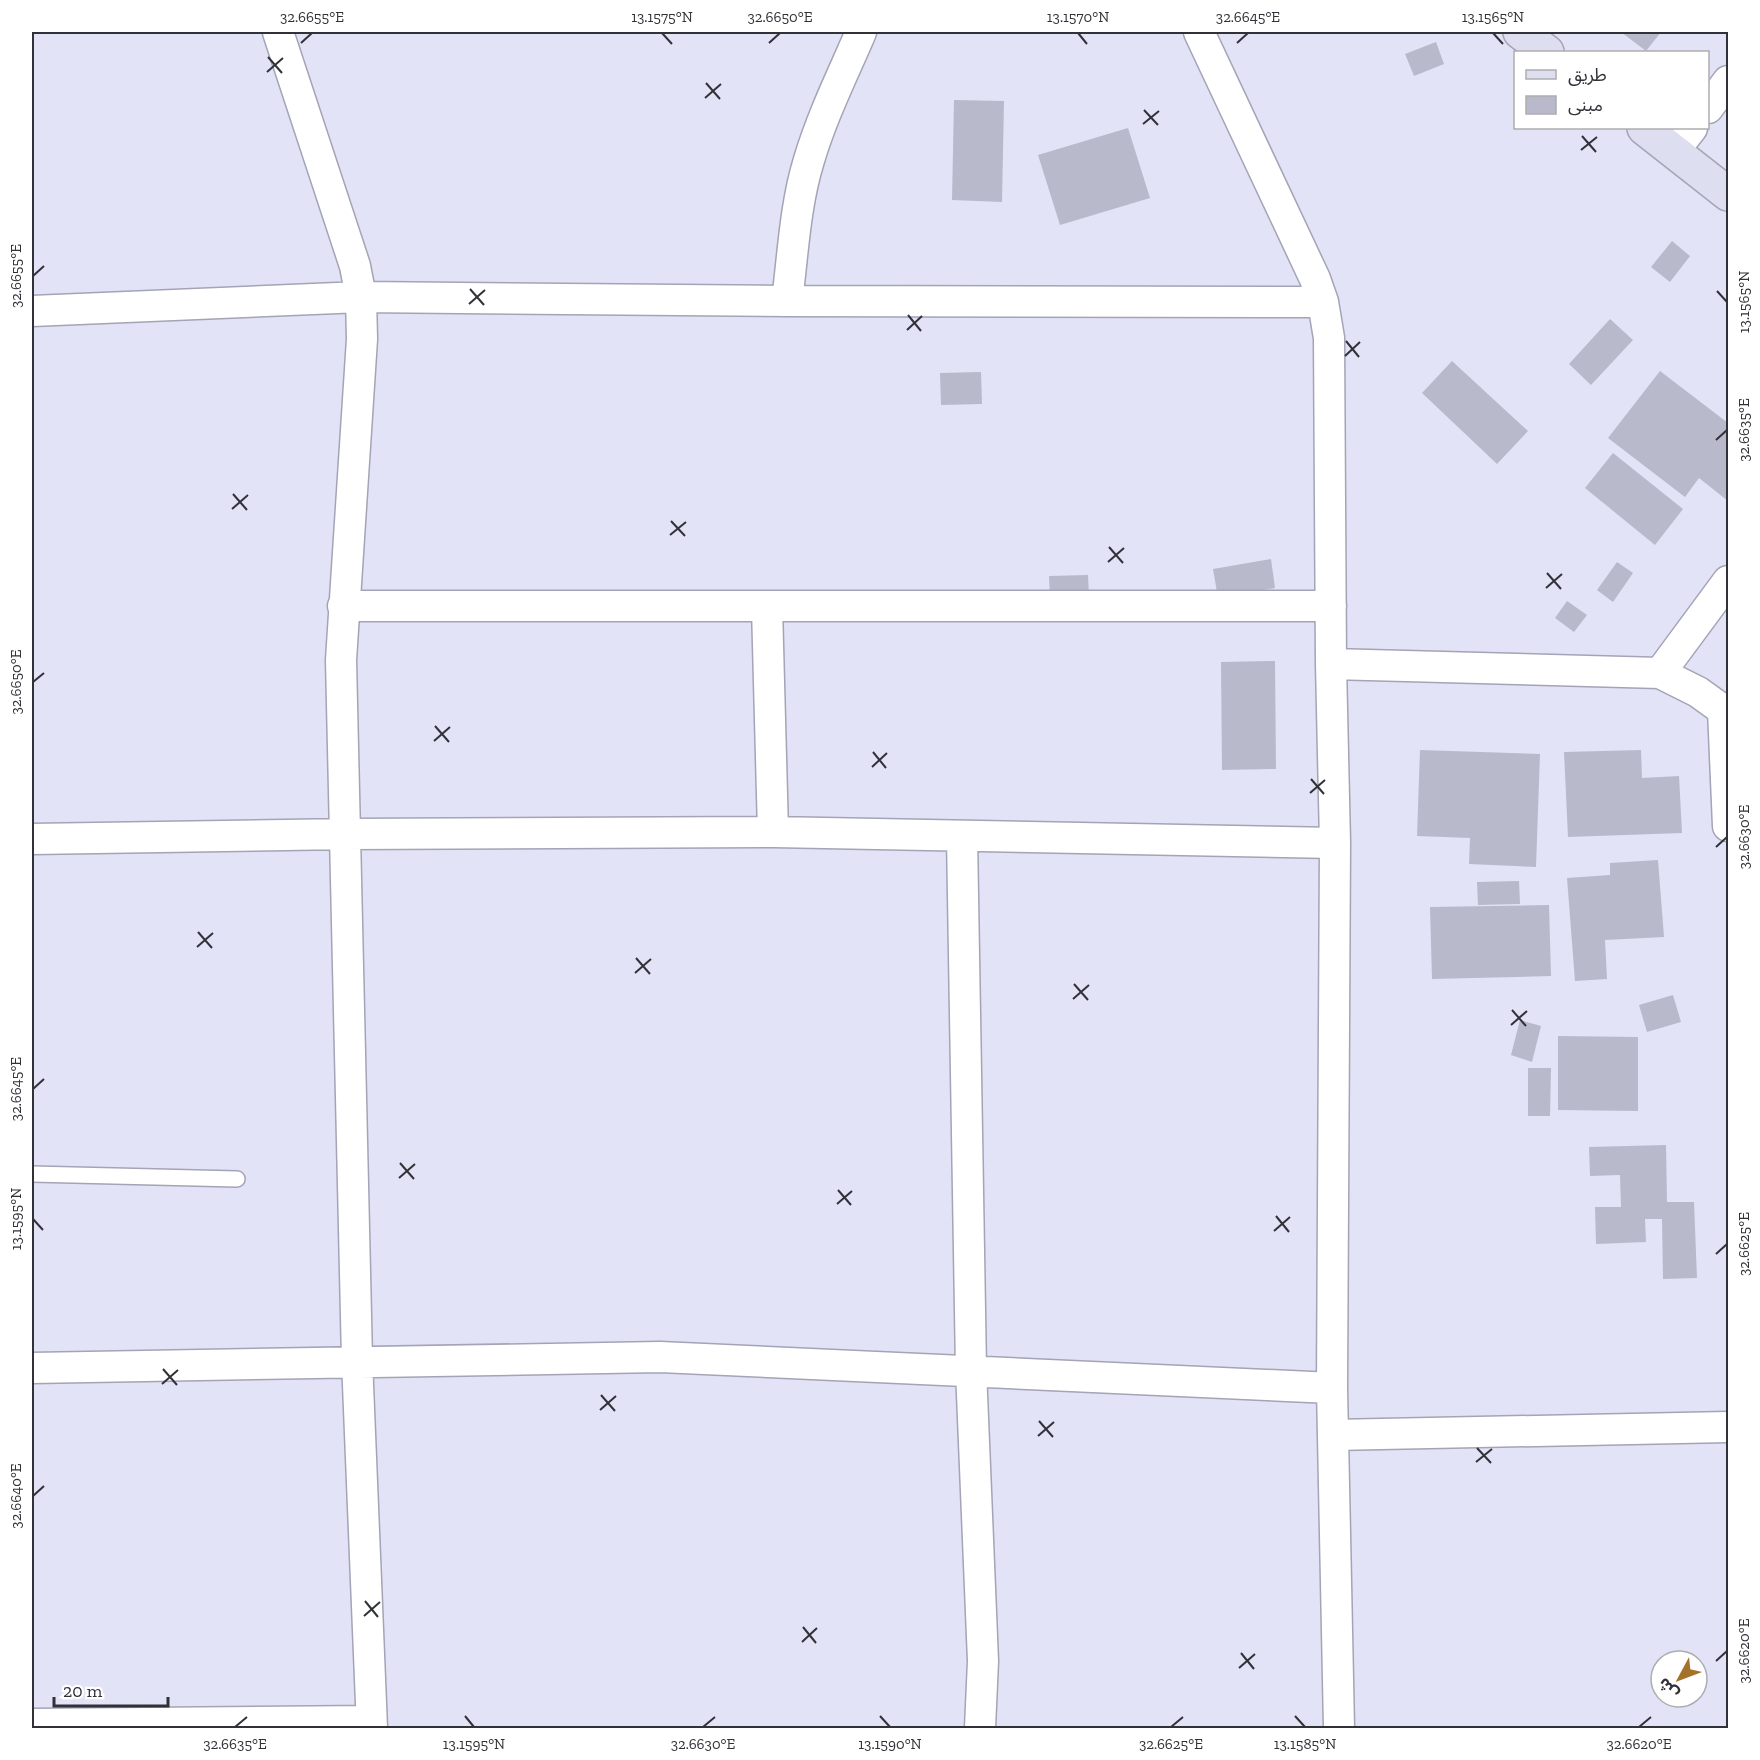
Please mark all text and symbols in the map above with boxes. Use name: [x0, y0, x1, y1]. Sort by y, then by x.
text: 32.6655°E: [280, 8, 344, 26]
text: 13.1575°N: [631, 8, 693, 26]
text: 32.6650°E: [748, 8, 813, 26]
text: 13.1570°N: [1047, 8, 1109, 26]
text: 32.6645°E: [1216, 8, 1280, 26]
text: 13.1565°N: [1462, 8, 1524, 26]
legend: [1514, 51, 1709, 129]
text: طريق: [1568, 64, 1607, 86]
text: مبنى: [1568, 94, 1603, 116]
text: 32.6655°E: [7, 244, 25, 308]
text: 13.1565°N: [1735, 271, 1753, 333]
text: 32.6635°E: [1735, 398, 1753, 462]
text: 32.6650°E: [7, 649, 25, 714]
text: 32.6630°E: [1735, 805, 1753, 869]
text: 32.6645°E: [7, 1057, 25, 1121]
text: 13.1595°N: [7, 1188, 25, 1250]
text: 32.6625°E: [1735, 1212, 1753, 1276]
text: 32.6640°E: [7, 1463, 25, 1529]
text: 32.6620°E: [1735, 1618, 1753, 1684]
north arrow: [1649, 1649, 1709, 1709]
scale bar: [54, 1670, 168, 1708]
text: ش: [1654, 1674, 1682, 1703]
text: 20 m: [63, 1680, 103, 1702]
text: 32.6635°E: [203, 1735, 267, 1753]
text: 13.1595°N: [443, 1735, 505, 1753]
text: 32.6630°E: [671, 1735, 735, 1753]
text: 13.1590°N: [858, 1735, 922, 1753]
text: 32.6625°E: [1139, 1735, 1203, 1753]
text: 13.1585°N: [1274, 1735, 1336, 1753]
text: 32.6620°E: [1607, 1735, 1672, 1753]

